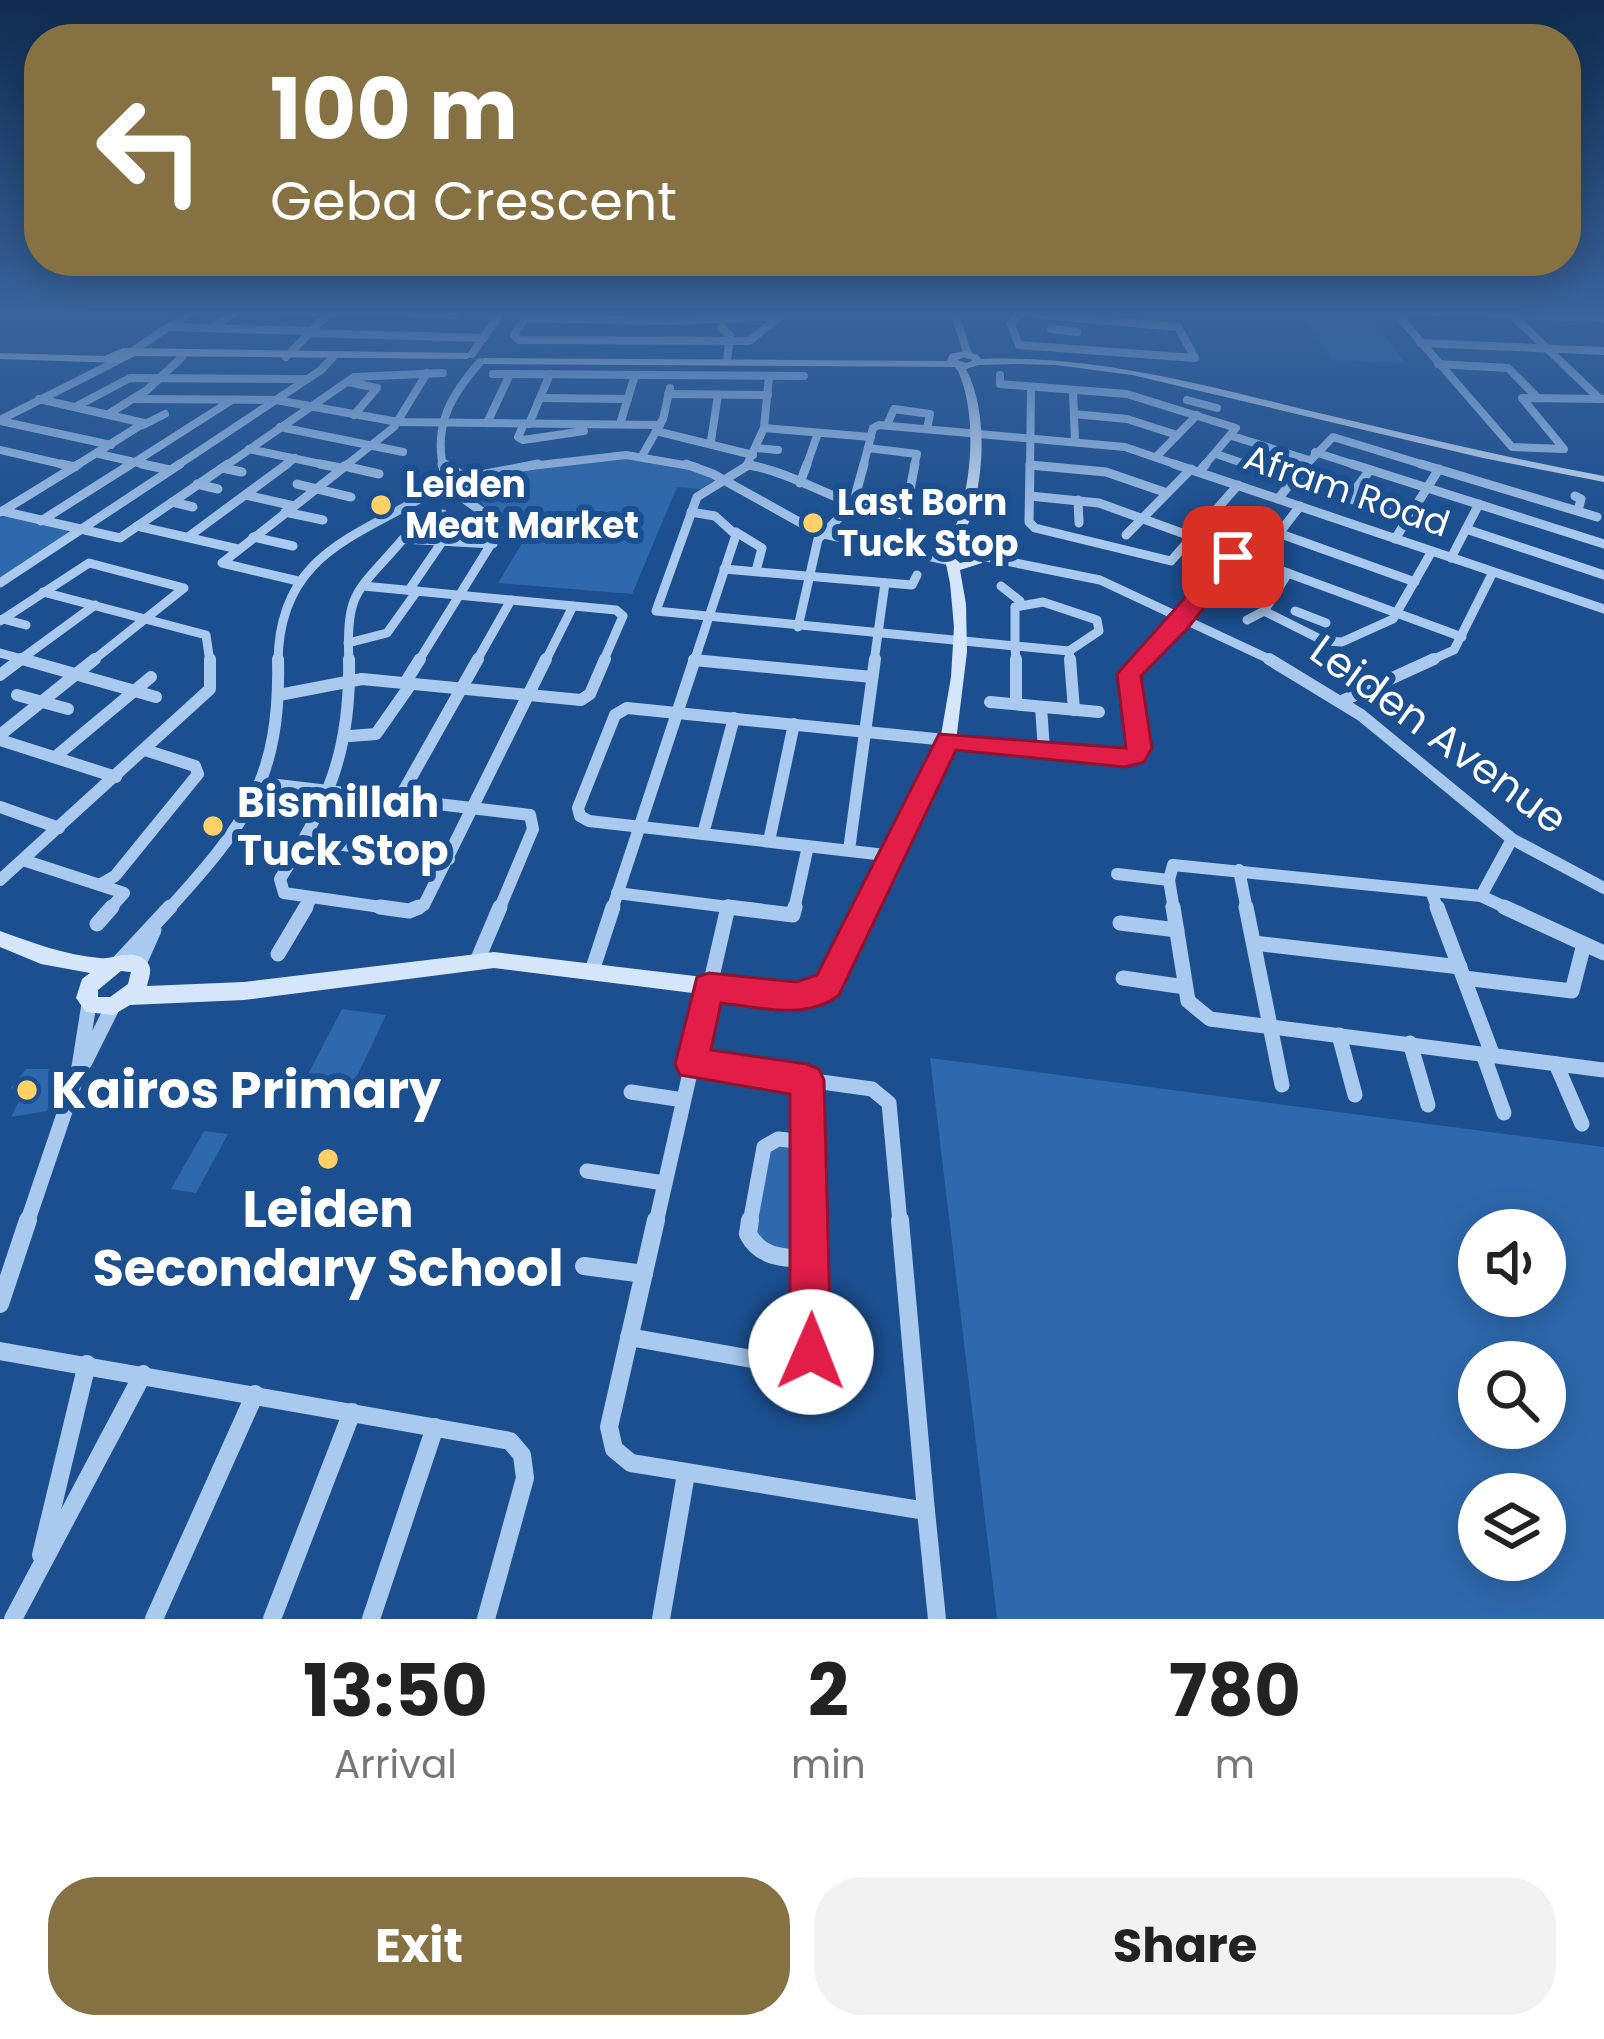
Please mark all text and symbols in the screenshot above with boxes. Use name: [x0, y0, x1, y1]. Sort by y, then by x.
text: 100 m: [270, 51, 518, 168]
icon: left: [72, 72, 228, 228]
text: Geba Crescent: [270, 163, 677, 239]
street label: Afram Road: [1237, 431, 1456, 549]
place label: Leiden Meat Market: [405, 459, 639, 551]
place label: Last Born Tuck Stop: [837, 477, 1018, 569]
marker: Leiden Meat Market: [368, 492, 394, 518]
pin: [1182, 506, 1284, 608]
marker: Last Born Tuck Stop: [800, 510, 826, 536]
icon: arrive: [1200, 524, 1266, 590]
street label: Leiden Avenue: [1298, 621, 1579, 848]
place label: Bismillah Tuck Stop: [237, 773, 449, 880]
marker: Bismillah Tuck Stop: [200, 813, 226, 839]
place label: Kairos Primary: [51, 1054, 442, 1126]
marker: Kairos Primary: [14, 1077, 40, 1103]
marker: Leiden Secondary School: [315, 1146, 341, 1172]
place label: Leiden Secondary School: [92, 1173, 564, 1304]
map controls: [1458, 1209, 1566, 1581]
button: sound: [1458, 1209, 1566, 1317]
position arrow: [748, 1289, 874, 1415]
button: search: [1458, 1341, 1566, 1449]
button: layers: [1458, 1473, 1566, 1581]
text: 13:50: [303, 1640, 488, 1741]
text: 2: [808, 1640, 849, 1741]
text: 780: [1169, 1640, 1301, 1741]
text: Arrival: [334, 1737, 457, 1792]
text: min: [791, 1737, 866, 1792]
text: m: [1215, 1737, 1255, 1792]
button: Exit: [48, 1877, 790, 2015]
button: Share: [814, 1877, 1556, 2015]

